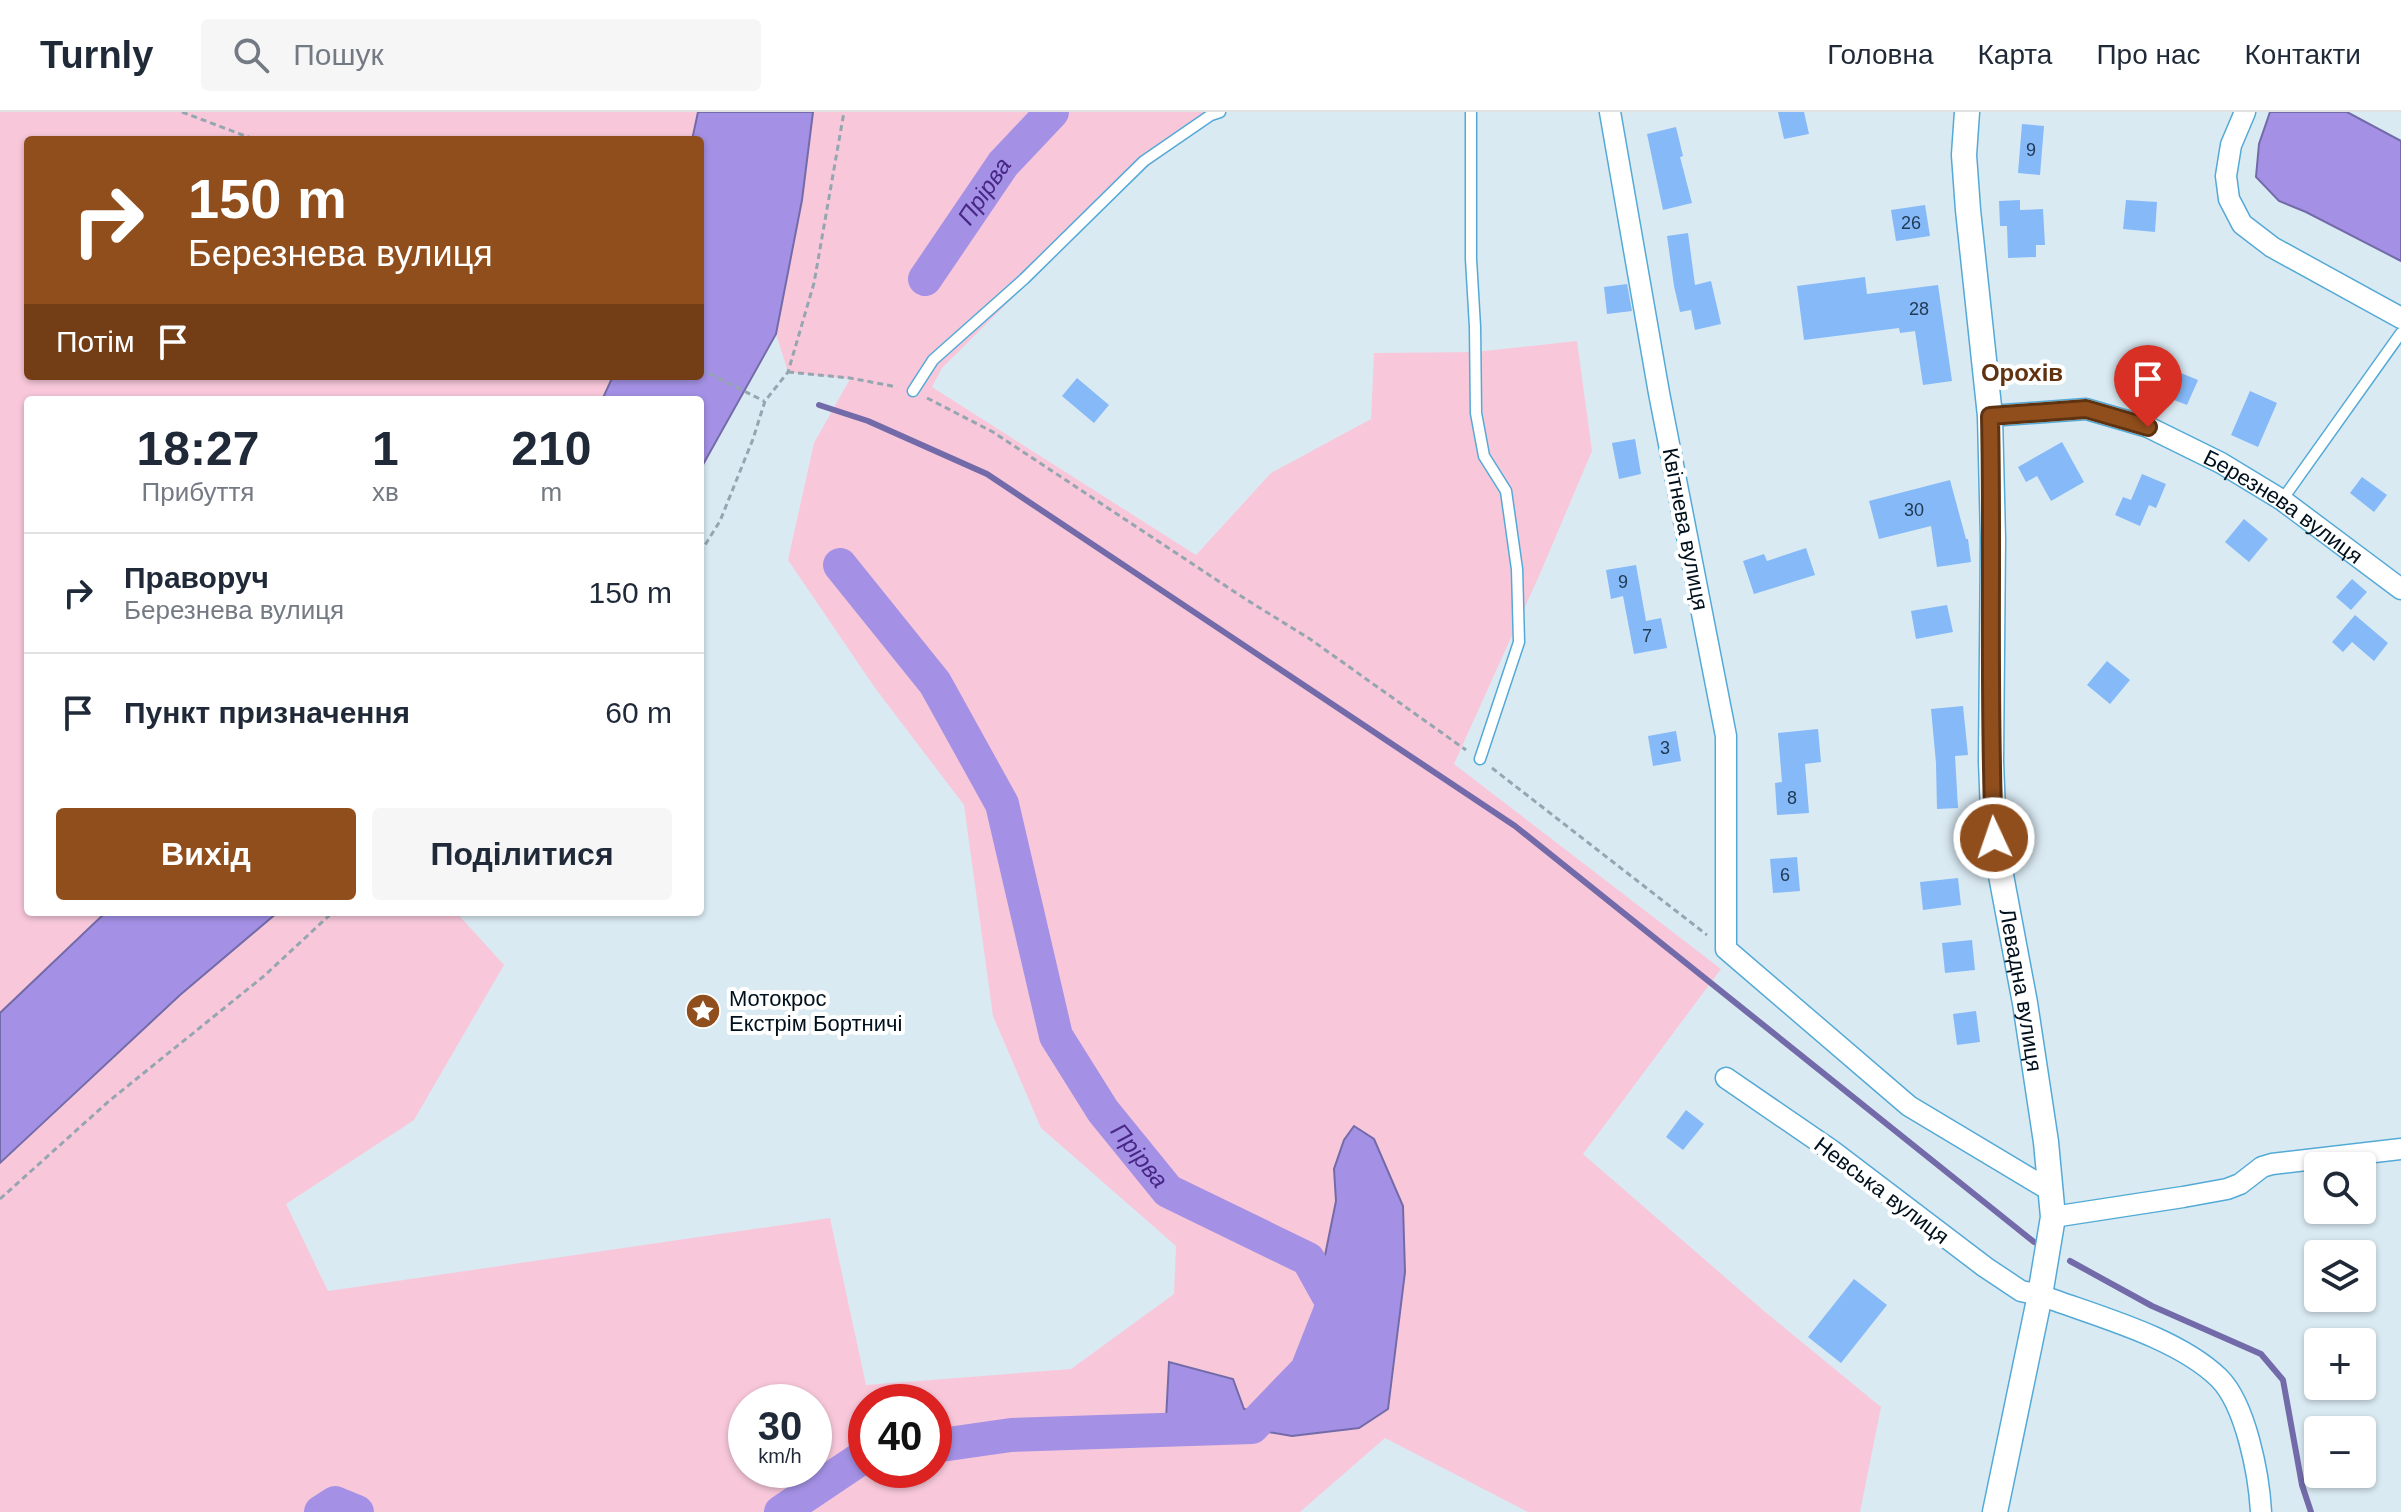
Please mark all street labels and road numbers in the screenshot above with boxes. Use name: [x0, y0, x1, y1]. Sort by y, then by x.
street label: Березнева вулиця: [2200, 445, 2367, 569]
street label: Квітнева вулиця: [1657, 446, 1714, 612]
street label: Левадна вулиця: [1994, 906, 2047, 1073]
street label: Невська вулиця: [1810, 1132, 1954, 1249]

